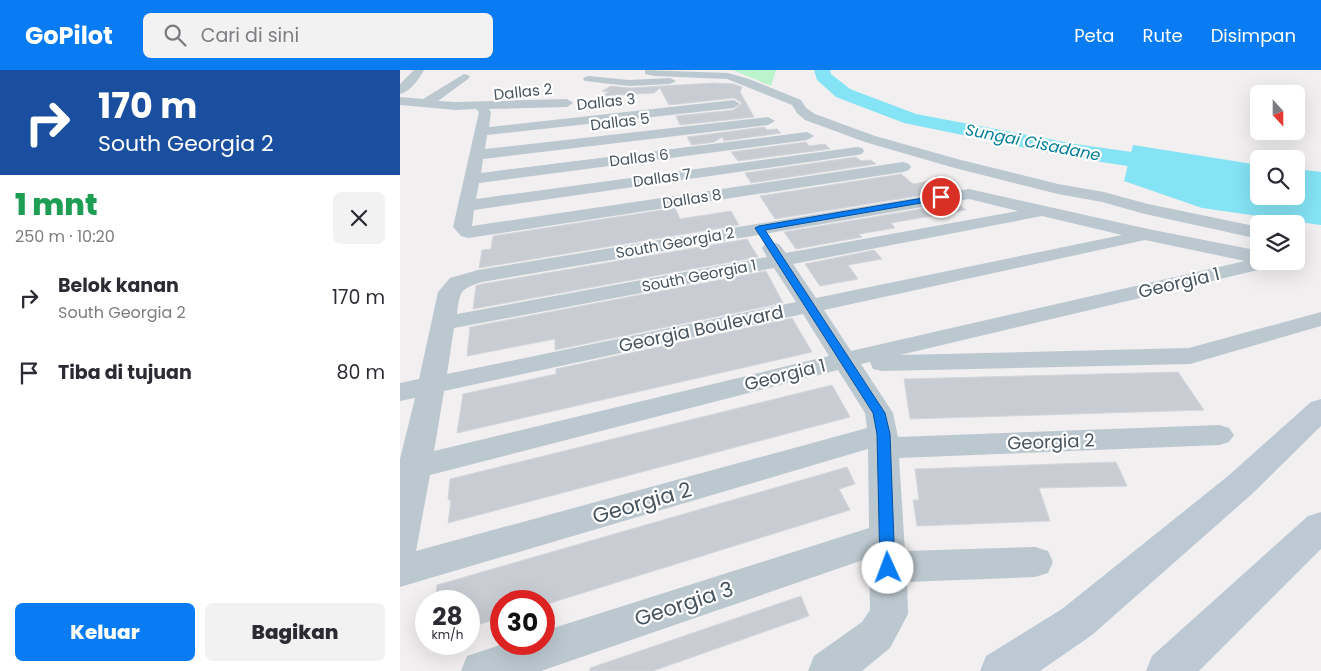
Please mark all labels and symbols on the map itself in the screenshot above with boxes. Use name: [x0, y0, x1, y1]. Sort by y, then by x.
street label: Dallas 2: [493, 78, 553, 105]
north arrow: [1250, 85, 1305, 140]
street label: Dallas 3: [576, 88, 636, 115]
street label: Dallas 5: [589, 107, 651, 136]
water label: Sungai Cisadane: [963, 118, 1103, 167]
street label: Dallas 6: [608, 143, 670, 172]
street label: Dallas 7: [632, 163, 692, 192]
pin: [920, 176, 962, 218]
street label: Dallas 8: [661, 183, 723, 214]
street label: South Georgia 2: [614, 222, 736, 263]
street label: South Georgia 1: [640, 254, 758, 297]
street label: Georgia 1: [1136, 261, 1222, 304]
street label: Georgia Boulevard: [616, 299, 786, 358]
street label: Georgia 1: [742, 352, 828, 397]
street label: Georgia 2: [1007, 427, 1095, 456]
street label: Georgia 2: [589, 475, 695, 530]
position arrow: [861, 541, 913, 593]
street label: Georgia 3: [631, 574, 737, 633]
speed limit sign: 30: [490, 590, 555, 655]

